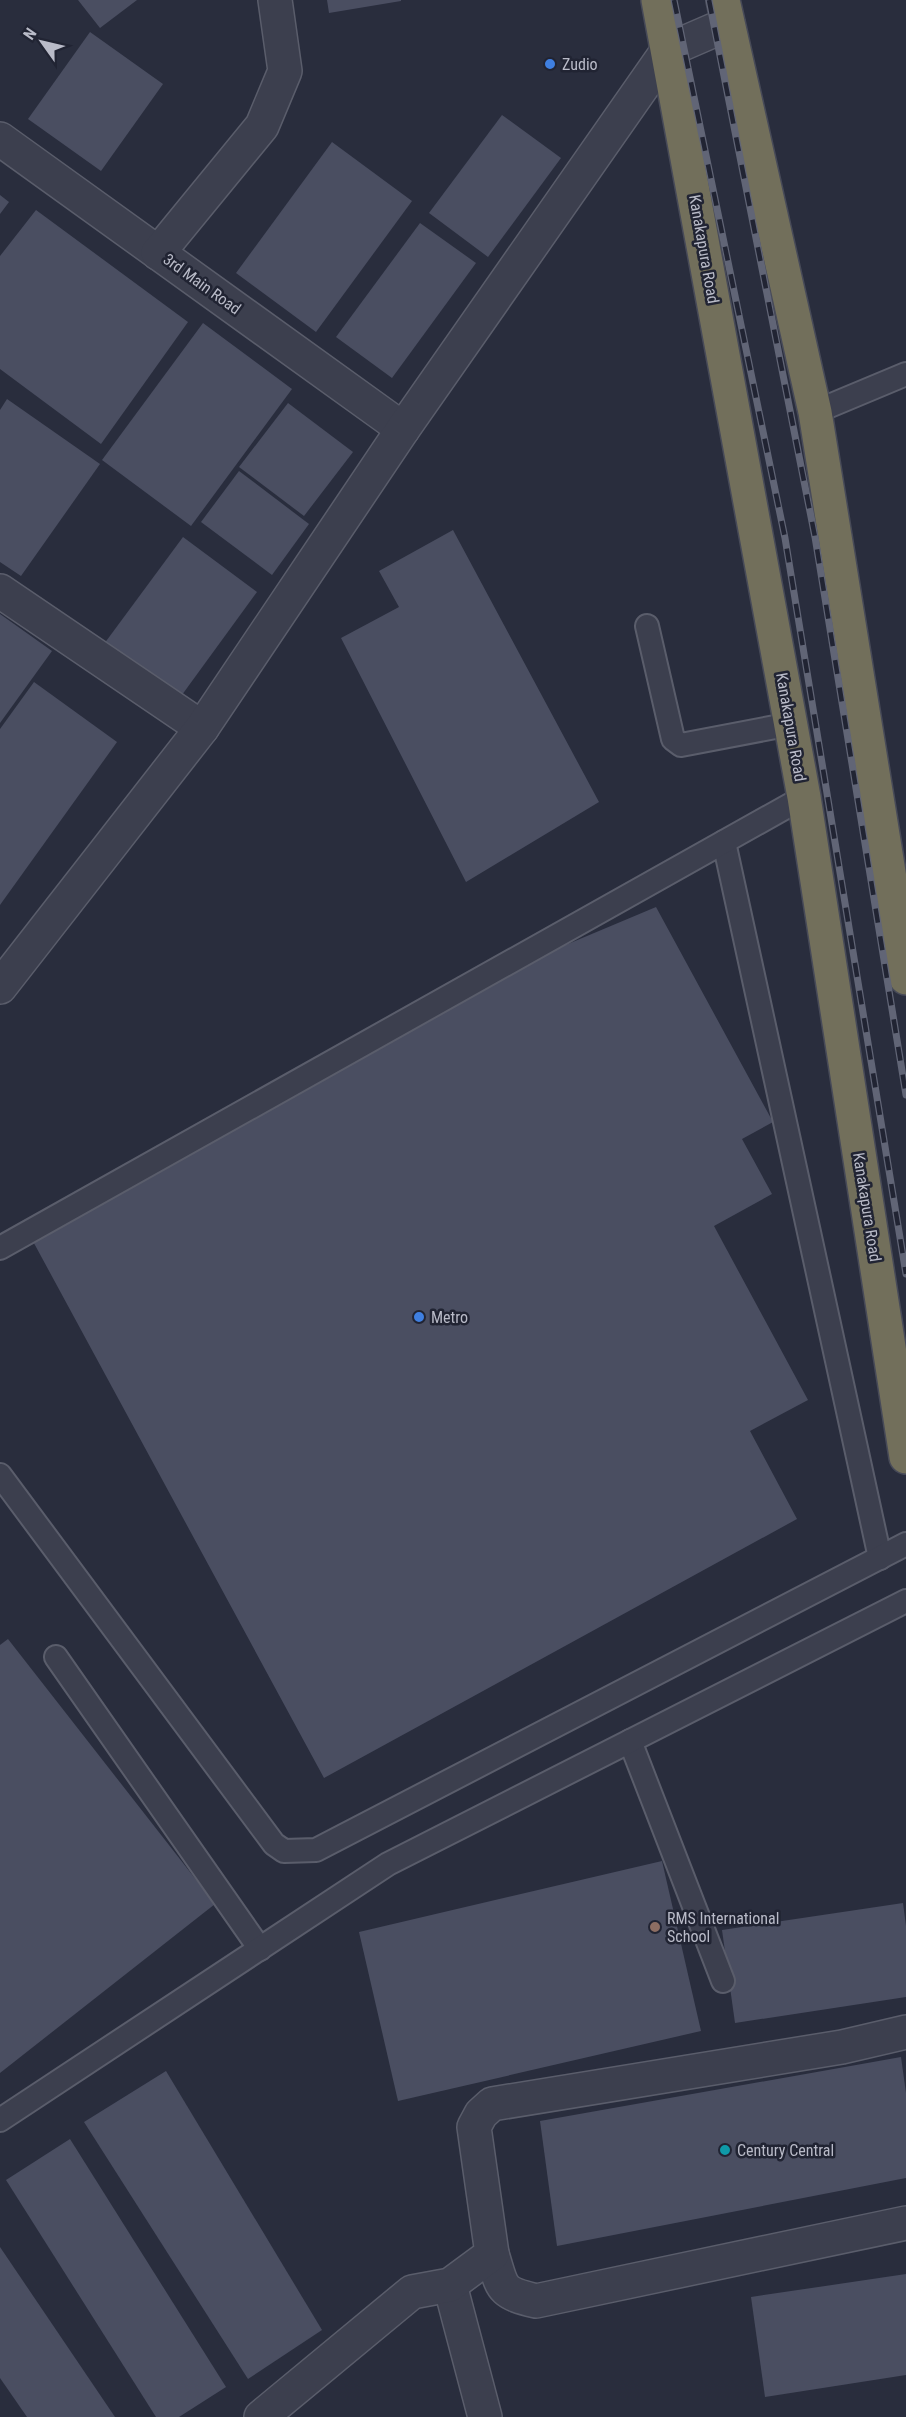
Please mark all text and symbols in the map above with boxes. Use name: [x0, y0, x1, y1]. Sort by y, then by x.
north arrow: [12, 12, 72, 72]
text: N: [19, 25, 41, 43]
place label: Zudio: [562, 55, 598, 74]
marker: Zudio: [543, 57, 557, 71]
street label: Kanakapura Road: [685, 193, 723, 305]
street label: 3rd Main Road: [160, 250, 244, 318]
street label: Kanakapura Road: [772, 671, 810, 783]
street label: Kanakapura Road: [849, 1151, 885, 1263]
place label: Metro: [431, 1308, 468, 1327]
marker: Metro: [412, 1310, 426, 1324]
place label: RMS International School: [667, 1909, 779, 1946]
marker: RMS International School: [648, 1920, 662, 1934]
place label: Century Central: [737, 2141, 834, 2160]
marker: Century Central: [718, 2143, 732, 2157]

